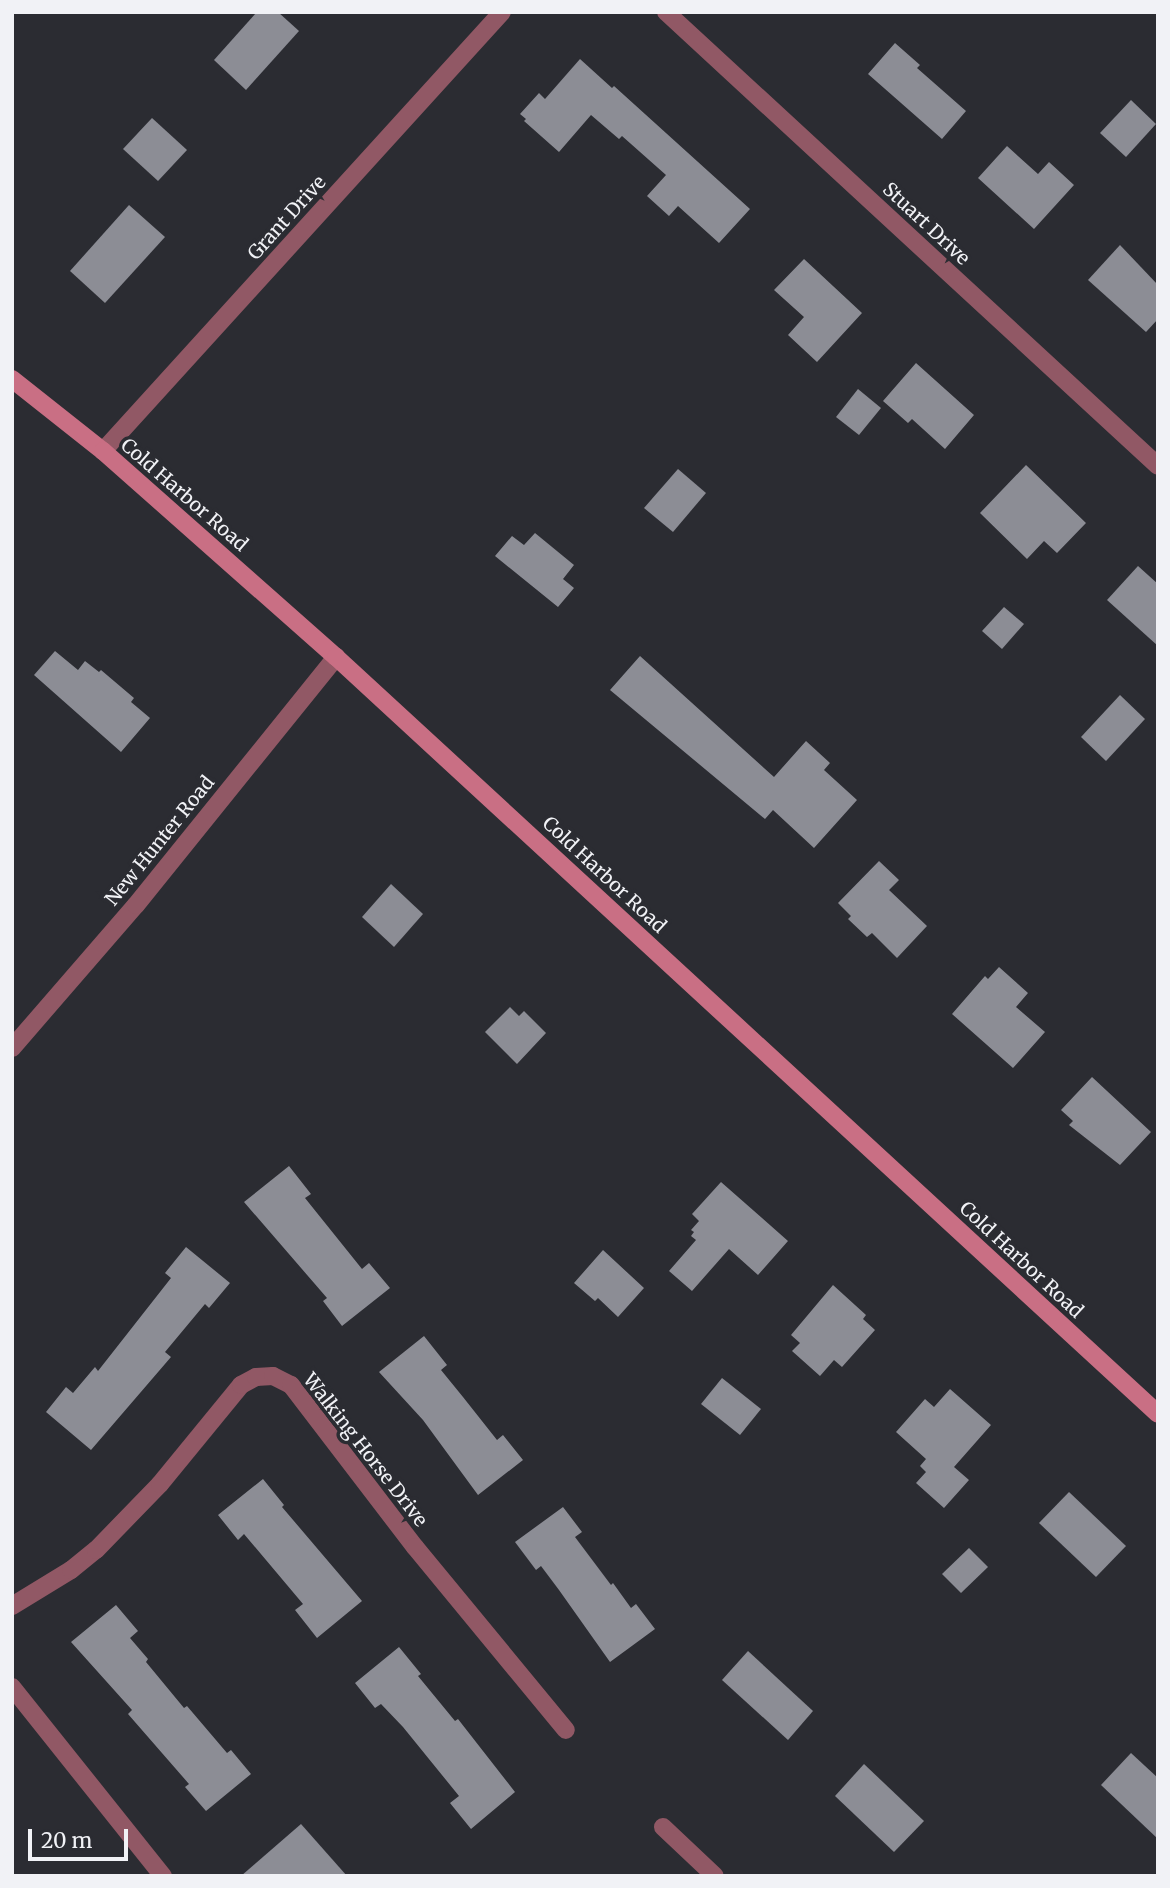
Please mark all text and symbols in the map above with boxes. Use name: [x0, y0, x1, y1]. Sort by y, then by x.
street label: Grant Drive: [243, 171, 331, 265]
street label: Stuart Drive: [878, 178, 974, 270]
street label: Cold Harbor Road: [116, 434, 252, 556]
street label: New Hunter Road: [101, 772, 219, 910]
street label: Cold Harbor Road: [538, 812, 670, 938]
street label: Cold Harbor Road: [955, 1197, 1087, 1323]
street label: Walking Horse Drive: [298, 1369, 432, 1531]
scale bar: [32, 1814, 131, 1858]
text: 20 m: [41, 1827, 92, 1854]

